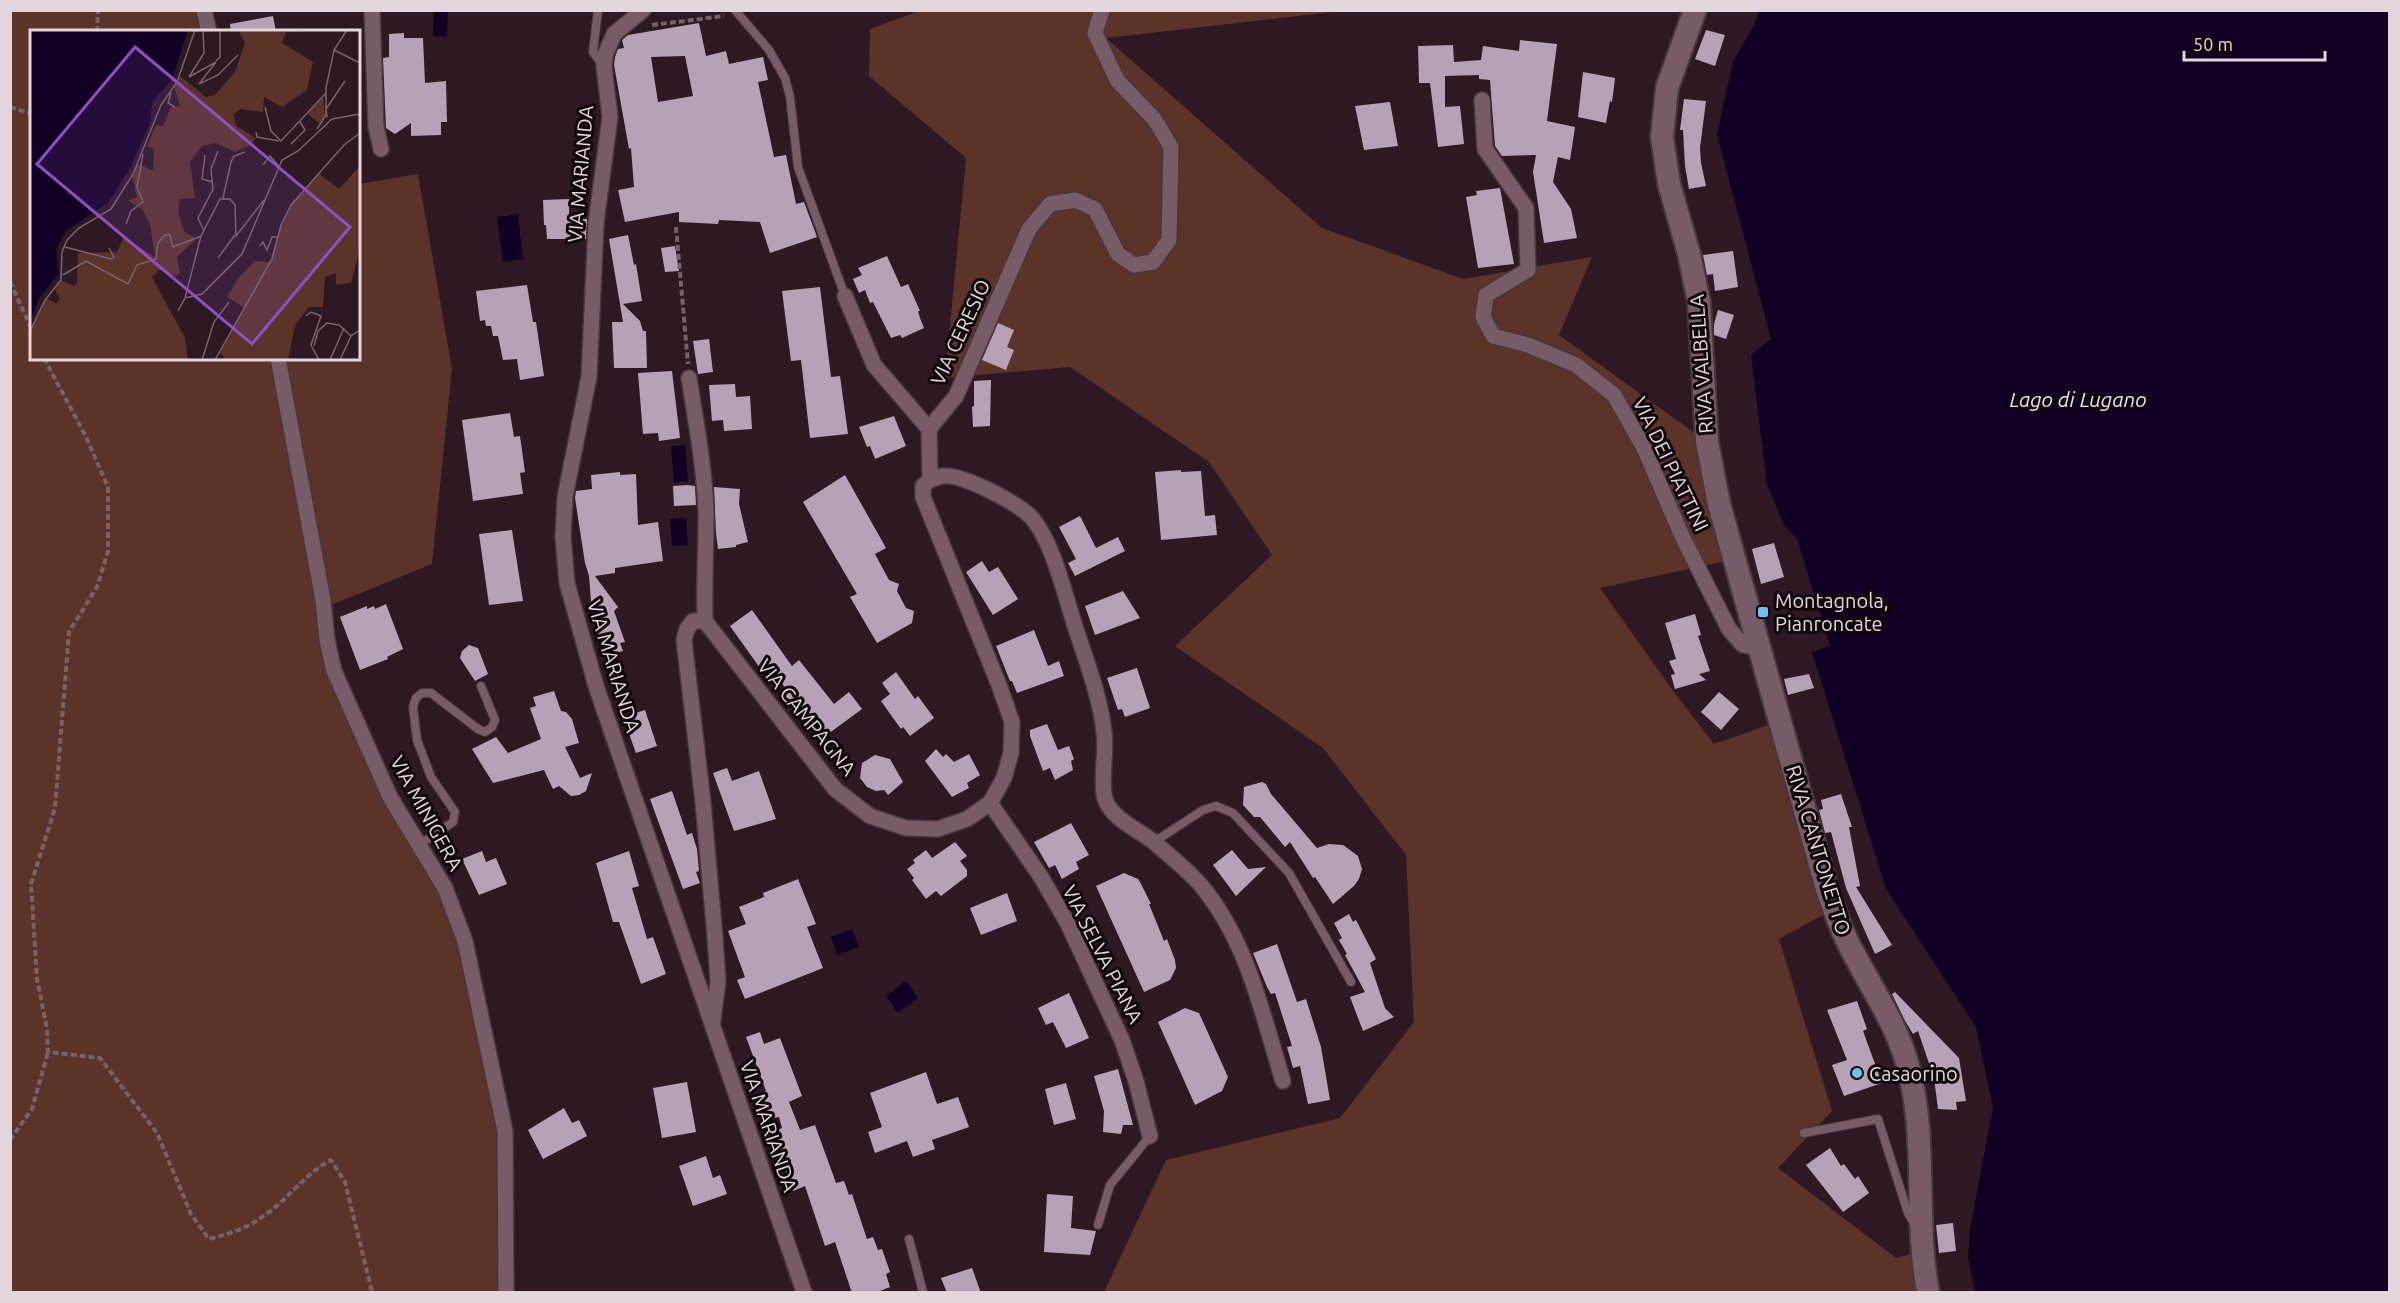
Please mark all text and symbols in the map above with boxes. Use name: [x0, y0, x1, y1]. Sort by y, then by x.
scale bar: [2184, 24, 2325, 62]
inset map: [30, 30, 360, 360]
text: 50 m: [2193, 34, 2233, 54]
street label: VIA MARIANDA: [563, 104, 597, 244]
street label: VIA CERESIO: [926, 276, 994, 388]
street label: RIVA VALBELLA: [1685, 294, 1717, 434]
water label: Lago di Lugano: [2009, 387, 2147, 411]
street label: VIA DEI PIATTINI: [1629, 393, 1713, 535]
place label: Montagnola, Pianroncate: [1775, 589, 1889, 635]
street label: VIA MARIANDA: [583, 597, 645, 735]
marker: Montagnola, Pianroncate: [1756, 605, 1770, 619]
street label: VIA CAMPAGNA: [753, 654, 861, 780]
street label: VIA MINIGERA: [386, 752, 468, 874]
street label: RIVA CANTONETTO: [1782, 762, 1856, 938]
street label: VIA SELVA PIANA: [1058, 881, 1148, 1027]
street label: VIA MARIANDA: [736, 1057, 802, 1195]
place label: Casaorino: [1869, 1062, 1958, 1085]
marker: Casaorino: [1850, 1066, 1864, 1080]

